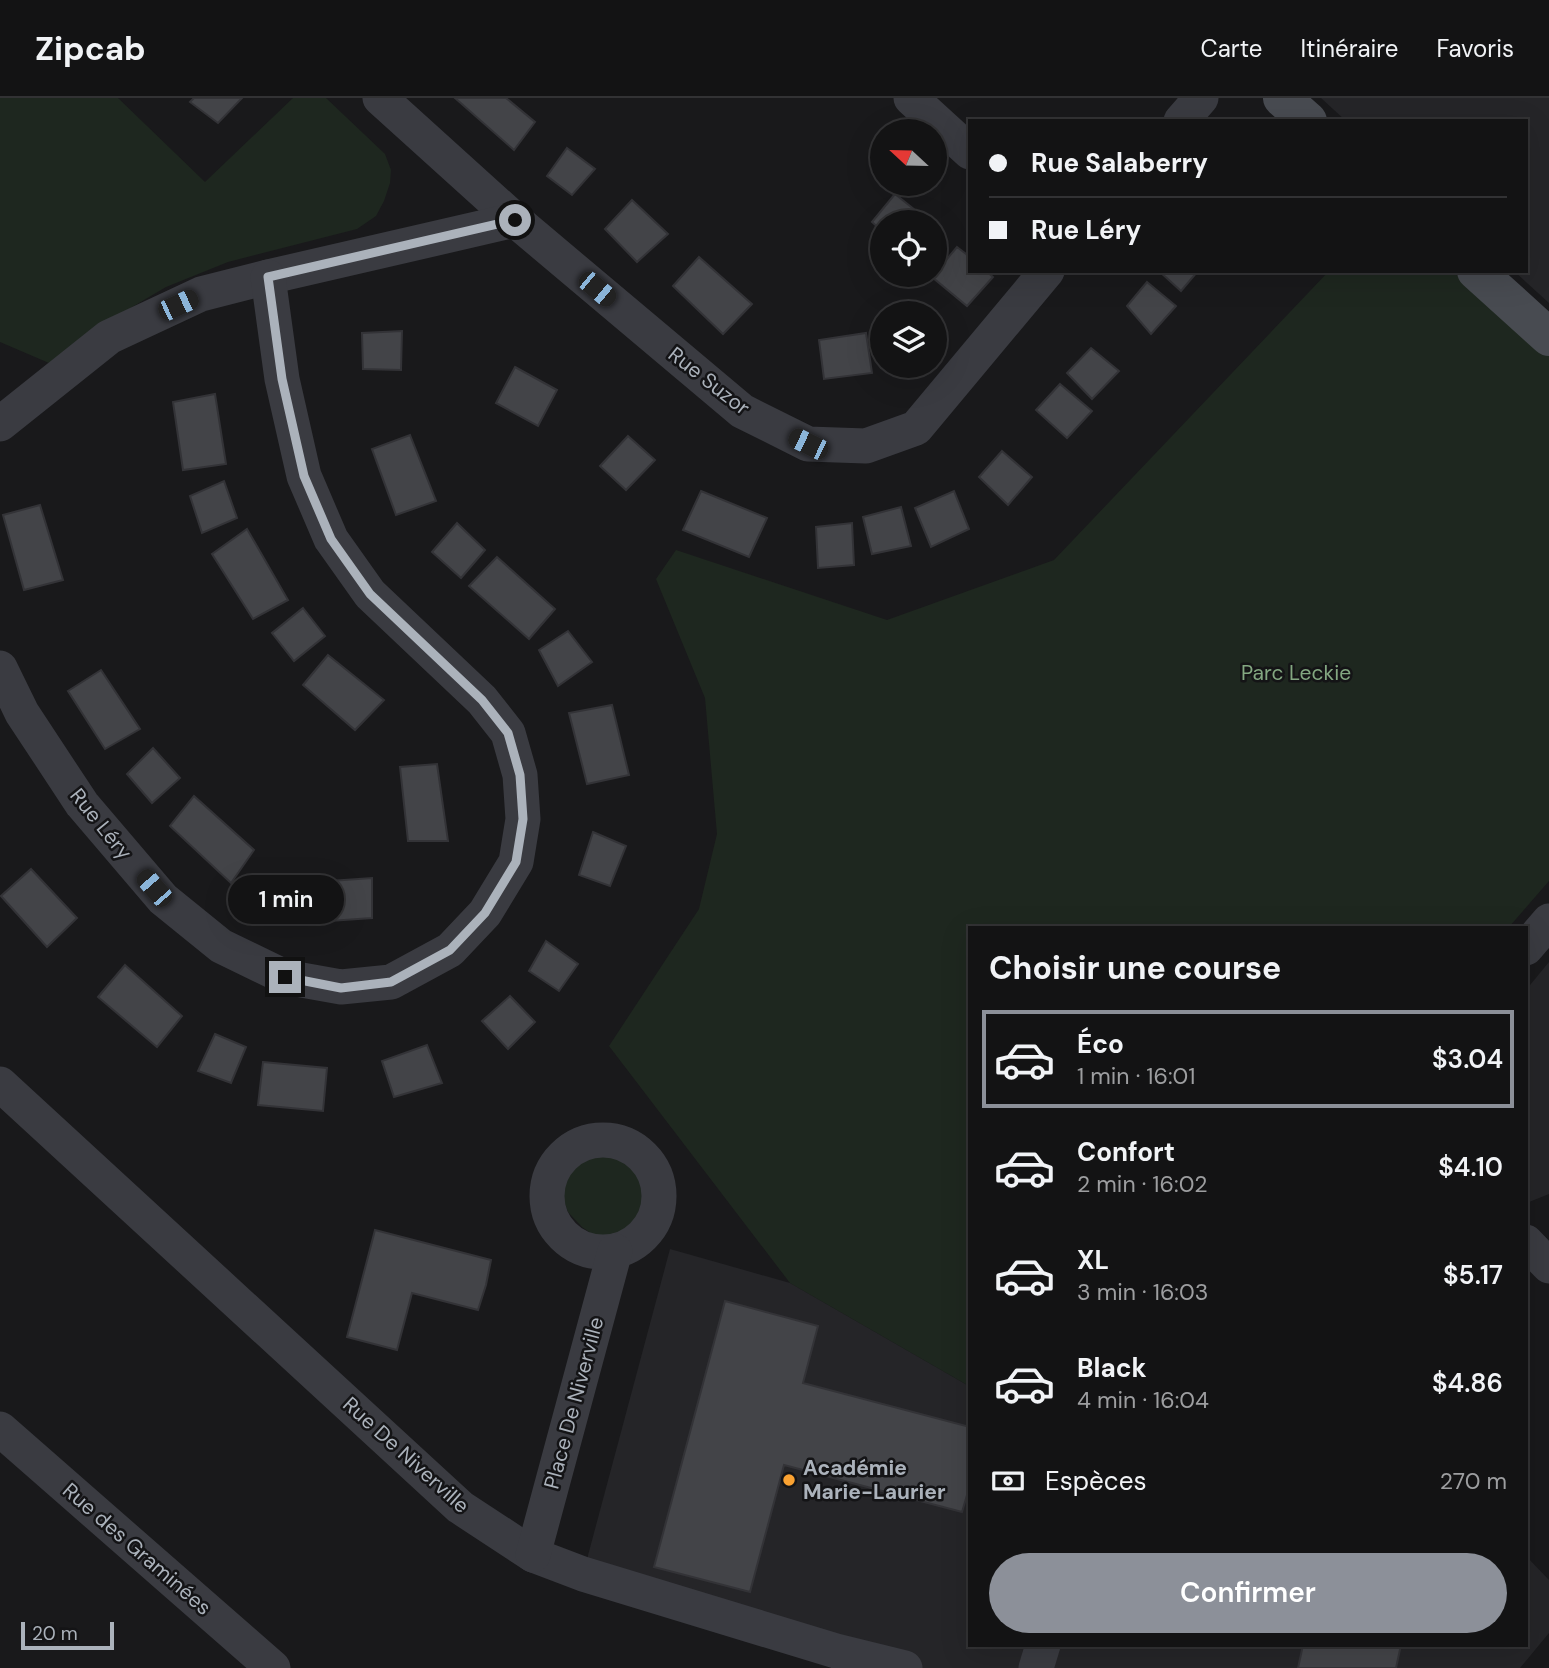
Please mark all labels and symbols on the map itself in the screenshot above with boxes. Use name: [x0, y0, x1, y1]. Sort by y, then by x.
north arrow: [870, 119, 947, 196]
route start: [499, 204, 531, 236]
car: [575, 267, 620, 311]
car: [155, 287, 202, 323]
street label: Rue Suzor: [663, 340, 756, 422]
car: [785, 425, 832, 463]
park label: Parc Leckie: [1241, 659, 1351, 687]
street label: Rue Léry: [64, 783, 139, 866]
car: [133, 865, 176, 911]
callout: 1 min: [227, 876, 343, 924]
route end: [269, 961, 301, 993]
street label: Place De Niverville: [538, 1314, 610, 1492]
street label: Rue De Niverville: [337, 1391, 475, 1519]
place label: Académie Marie-Laurier: [803, 1454, 946, 1506]
marker: Académie Marie-Laurier: [781, 1472, 797, 1488]
street label: Rue des Graminées: [57, 1477, 217, 1621]
scale bar: [21, 1619, 114, 1651]

